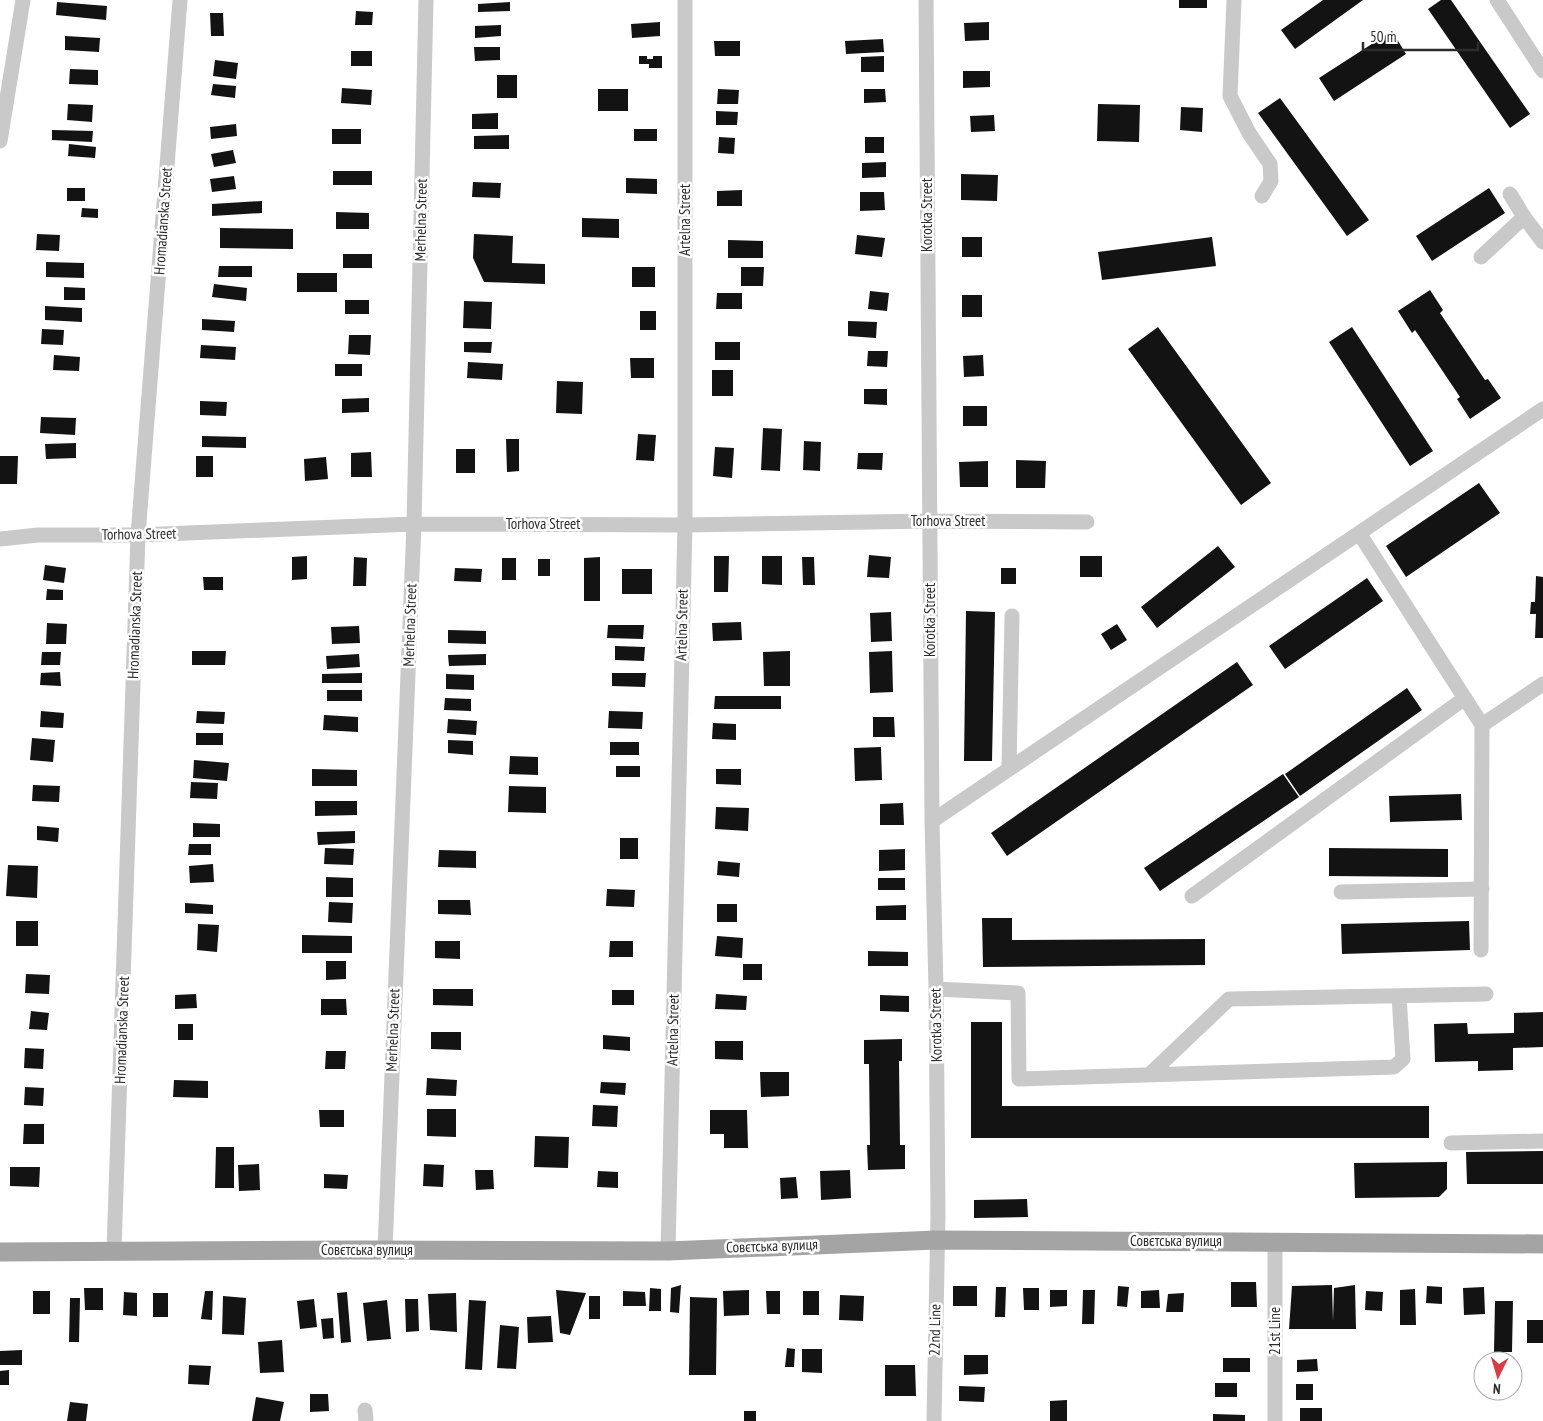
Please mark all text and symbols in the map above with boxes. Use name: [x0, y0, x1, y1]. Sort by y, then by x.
scale bar: [1363, 20, 1478, 52]
text: 50 m: [1370, 27, 1396, 46]
street label: Hromadianska Street: [149, 167, 176, 275]
street label: Merhelna Street: [410, 178, 431, 262]
street label: Korotka Street: [917, 178, 936, 252]
street label: Artelna Street: [675, 184, 694, 256]
street label: Torhova Street: [911, 511, 985, 530]
street label: Torhova Street: [506, 514, 580, 533]
street label: Torhova Street: [101, 523, 177, 544]
street label: Hromadianska Street: [123, 571, 146, 679]
street label: Merhelna Street: [399, 583, 420, 667]
street label: Korotka Street: [920, 583, 939, 657]
street label: Artelna Street: [671, 589, 692, 661]
street label: Hromadianska Street: [110, 976, 133, 1084]
street label: Merhelna Street: [382, 988, 403, 1072]
street label: Korotka Street: [925, 988, 946, 1062]
street label: Artelna Street: [662, 994, 683, 1066]
street label: Совєтська вулиця: [1130, 1231, 1222, 1250]
street label: Совєтська вулиця: [726, 1234, 818, 1257]
street label: Совєтська вулиця: [321, 1240, 413, 1259]
street label: 22nd Line: [925, 1304, 944, 1356]
street label: 21st Line: [1265, 1307, 1284, 1355]
north arrow: [1473, 1351, 1523, 1401]
text: N: [1492, 1380, 1501, 1398]

